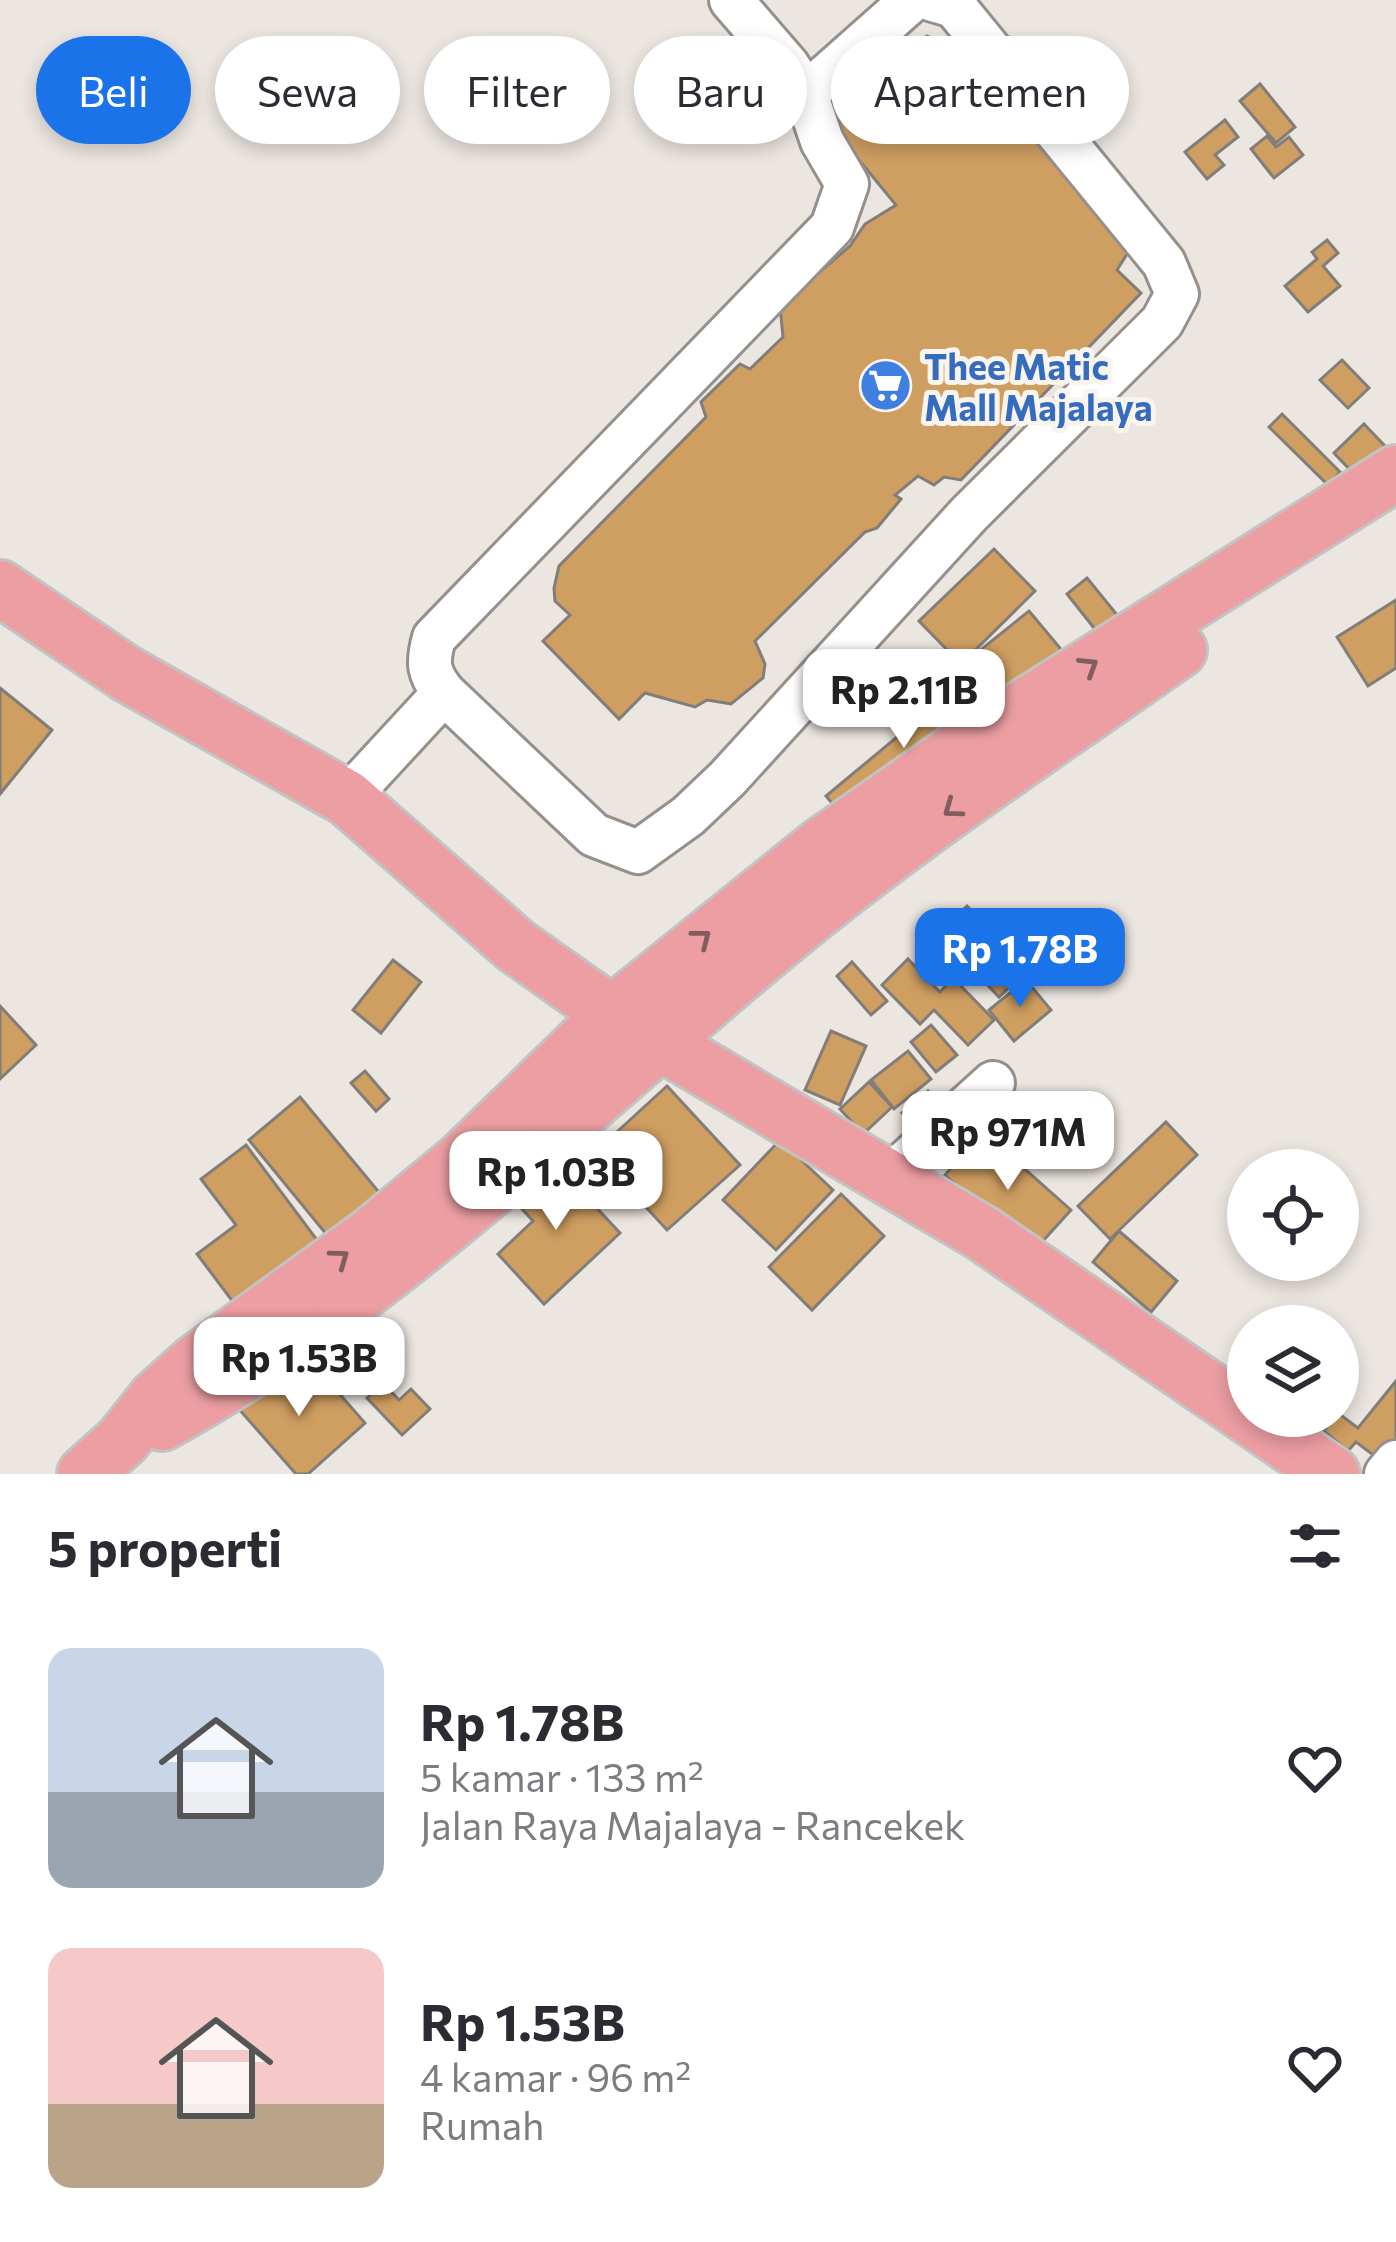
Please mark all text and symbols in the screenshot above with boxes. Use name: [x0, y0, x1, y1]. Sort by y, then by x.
chip: Beli: [36, 36, 191, 144]
chip: Sewa: [215, 36, 400, 144]
chip: Filter: [424, 36, 610, 144]
chip: Baru: [634, 36, 807, 144]
chip: Apartemen: [831, 36, 1129, 144]
place label: Thee Matic Mall Majalaya: [924, 343, 1153, 428]
supermarket icon: Thee Matic Mall Majalaya: [857, 358, 913, 414]
pin: Rp 2.11B: [780, 649, 1028, 751]
one-way arrow: [1076, 658, 1098, 680]
text: Rp 2.11B: [830, 664, 978, 712]
one-way arrow: [944, 794, 965, 816]
pin: Rp 1.78B: [896, 908, 1144, 1010]
text: Rp 1.78B: [942, 923, 1098, 971]
one-way arrow: [689, 931, 711, 952]
pin: Rp 971M: [897, 1091, 1119, 1193]
text: Rp 971M: [929, 1106, 1087, 1154]
pin: Rp 1.03B: [432, 1131, 680, 1233]
text: Rp 1.03B: [476, 1146, 636, 1194]
map controls: [1227, 1149, 1359, 1437]
button: locate: [1227, 1149, 1359, 1281]
one-way arrow: [326, 1250, 348, 1272]
button: layers: [1227, 1305, 1359, 1437]
pin: Rp 1.53B: [175, 1317, 423, 1419]
text: Rp 1.53B: [221, 1332, 377, 1380]
icon: filters: [1282, 1513, 1348, 1579]
text: 5 properti: [48, 1515, 282, 1578]
text: Rp 1.78B: [420, 1689, 624, 1752]
icon: home: [144, 1696, 288, 1840]
icon: heart: [1282, 1735, 1348, 1801]
text: 5 kamar · 133 m²: [420, 1752, 704, 1800]
text: Jalan Raya Majalaya - Rancekek: [420, 1800, 965, 1848]
text: Rp 1.53B: [420, 1989, 625, 2052]
icon: home: [144, 1996, 288, 2140]
icon: heart: [1282, 2035, 1348, 2101]
text: 4 kamar · 96 m²: [420, 2052, 691, 2100]
text: Rumah: [420, 2100, 544, 2148]

